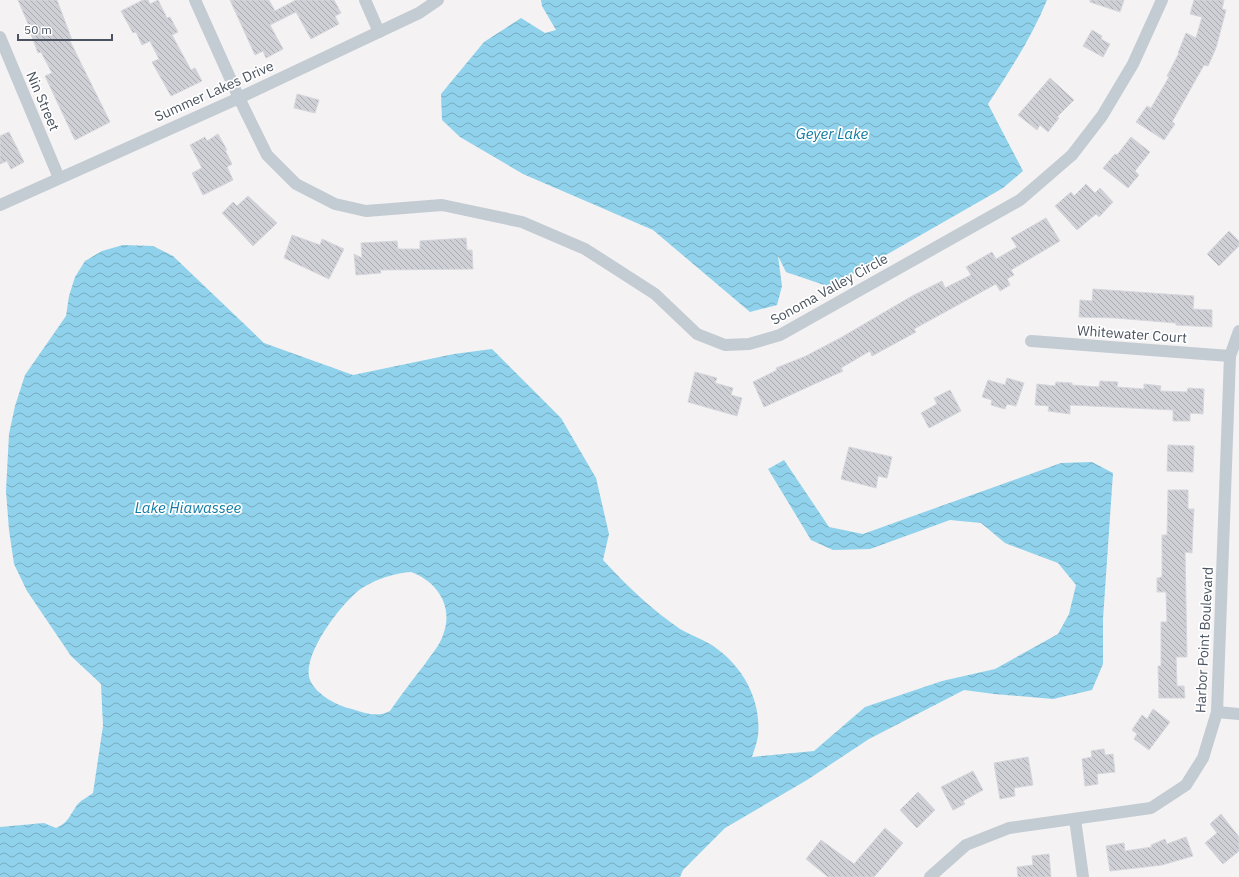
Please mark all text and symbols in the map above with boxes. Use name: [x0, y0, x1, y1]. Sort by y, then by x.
scale bar: [18, 16, 112, 42]
text: 50 m: [24, 22, 52, 37]
street label: Summer Lakes Drive: [152, 57, 277, 125]
street label: Nin Street: [22, 68, 64, 134]
water label: Geyer Lake: [796, 124, 868, 143]
street label: Sonoma Valley Circle: [767, 249, 891, 329]
street label: Whitewater Court: [1076, 321, 1188, 347]
water label: Lake Hiawassee: [135, 498, 242, 517]
street label: Harbor Point Boulevard: [1191, 566, 1217, 714]

